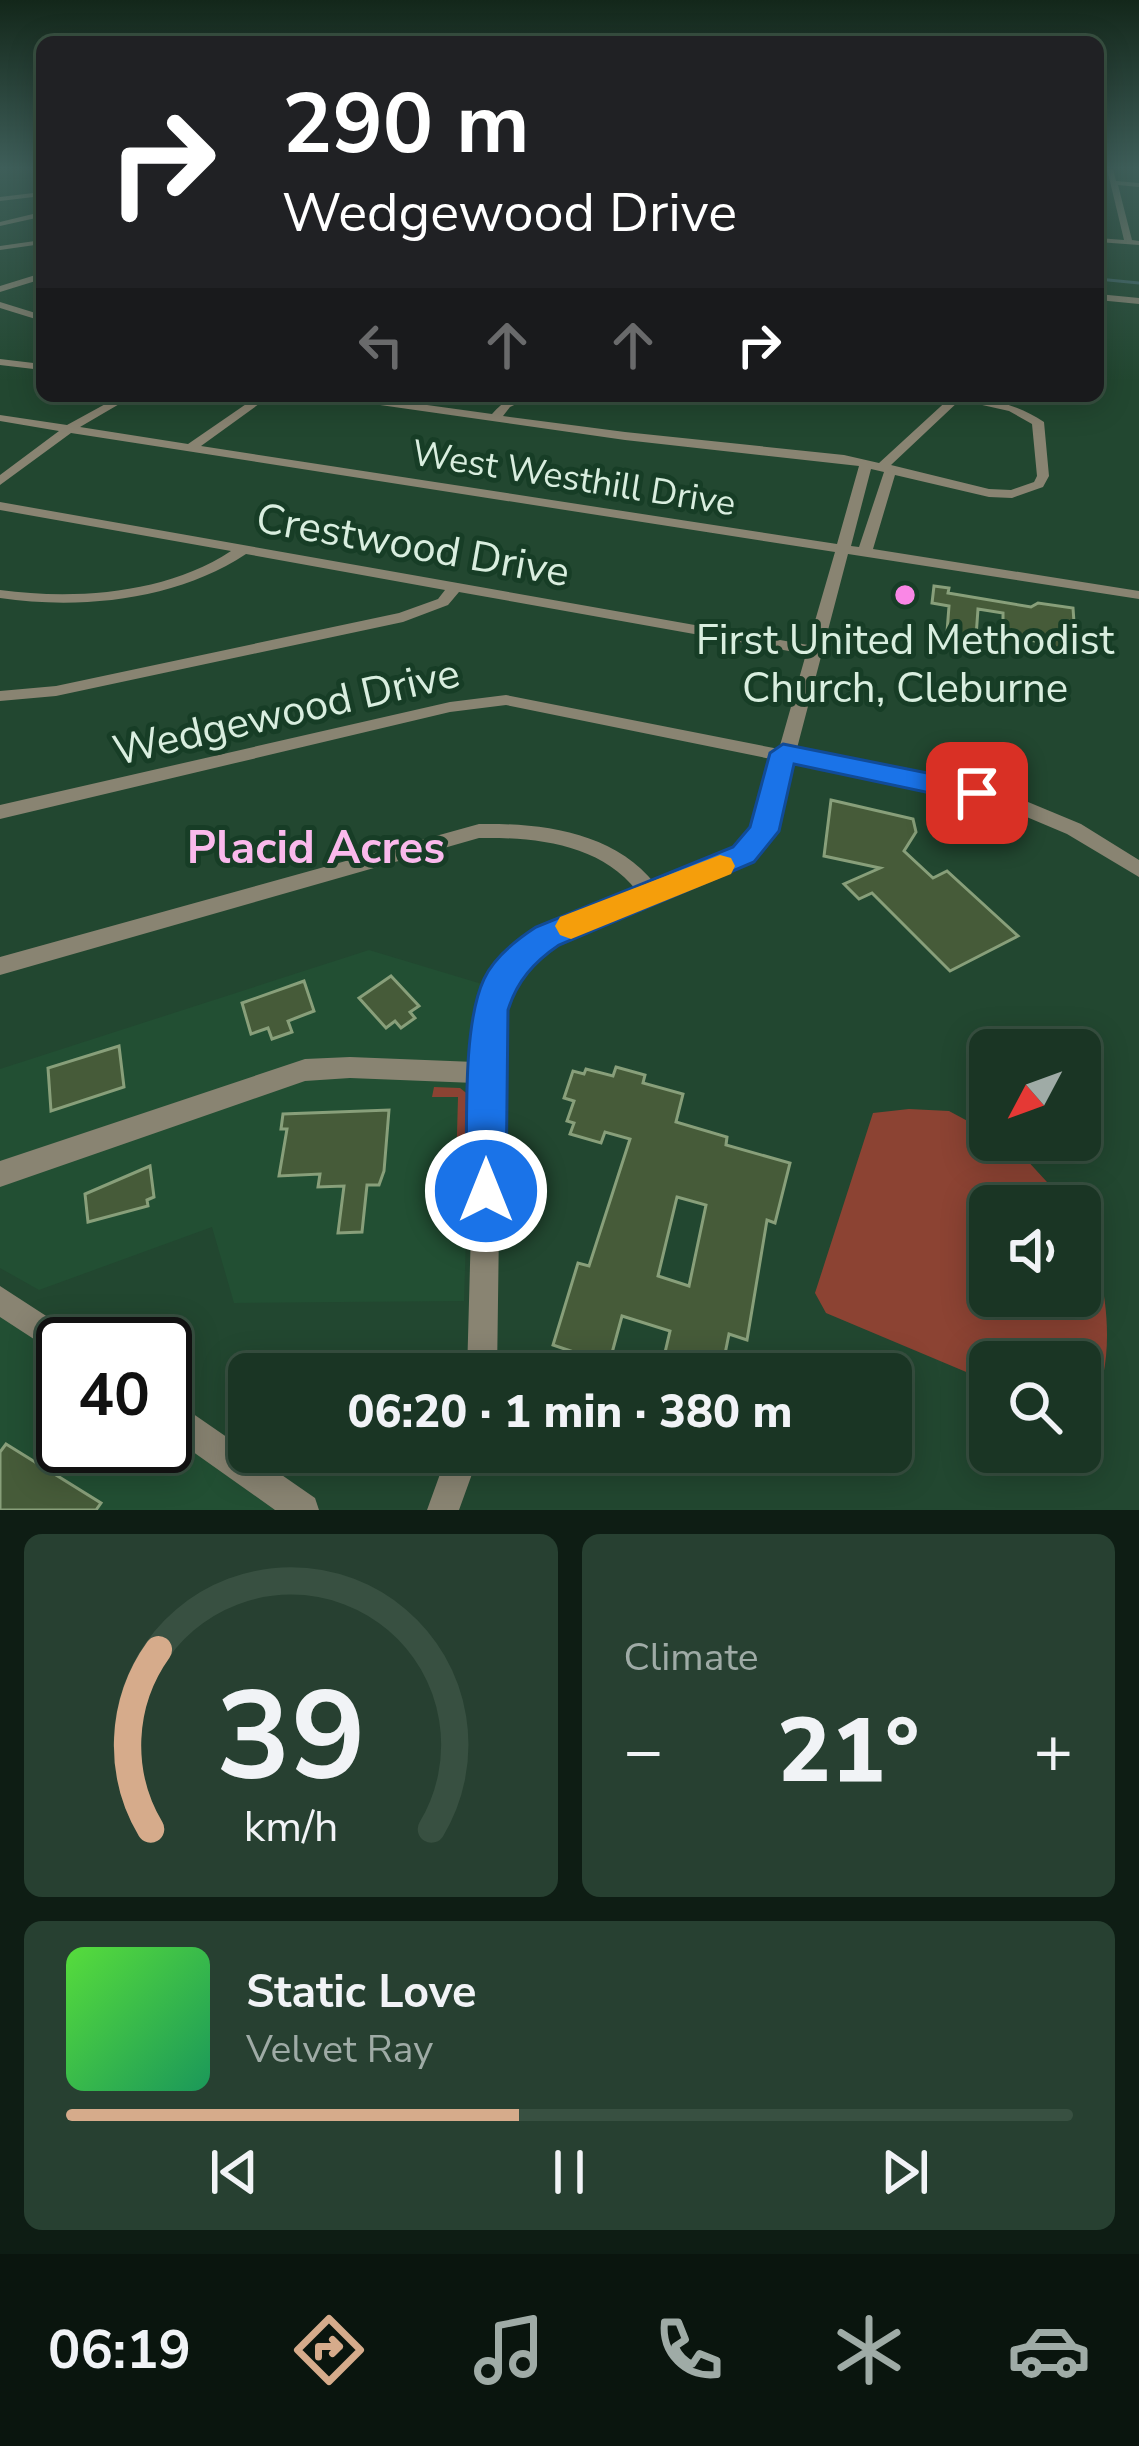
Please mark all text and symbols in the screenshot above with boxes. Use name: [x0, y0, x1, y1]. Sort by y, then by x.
text: 290 m: [282, 67, 530, 182]
icon: right: [84, 84, 240, 240]
text: Wedgewood Drive: [282, 176, 737, 250]
icon: left: [348, 312, 414, 378]
icon: ahead: [474, 312, 540, 378]
icon: ahead: [600, 312, 666, 378]
icon: right: [726, 312, 792, 378]
street label: West Westhill Drive: [409, 429, 739, 528]
street label: Crestwood Drive: [252, 490, 574, 601]
marker: First United Methodist Church, Cleburne: [892, 582, 918, 608]
place label: First United Methodist Church, Cleburne: [696, 612, 1115, 717]
street label: Wedgewood Drive: [108, 645, 465, 780]
pin: [926, 742, 1028, 844]
icon: arrive: [944, 760, 1010, 826]
district label: Placid Acres: [187, 818, 445, 879]
north arrow: [969, 1029, 1101, 1161]
map controls: [969, 1029, 1101, 1473]
position arrow: [423, 1128, 549, 1254]
button: sound: [969, 1185, 1101, 1317]
speed limit sign: 40: [36, 1317, 192, 1473]
button: search: [969, 1341, 1101, 1473]
text: 06:20 · 1 min · 380 m: [347, 1382, 793, 1443]
text: Climate: [624, 1631, 759, 1684]
text: 39: [216, 1652, 366, 1822]
text: 21°: [777, 1690, 920, 1813]
text: −: [624, 1706, 663, 1796]
text: +: [1033, 1706, 1073, 1796]
text: km/h: [243, 1797, 338, 1855]
text: Static Love: [246, 1962, 476, 2023]
text: Velvet Ray: [246, 2023, 433, 2076]
icon: previous: [201, 2139, 267, 2205]
icon: pause: [536, 2139, 602, 2205]
icon: next: [872, 2139, 938, 2205]
icon: directions: [287, 2308, 371, 2392]
icon: music: [467, 2308, 551, 2392]
icon: phone: [647, 2308, 731, 2392]
icon: climate: [827, 2308, 911, 2392]
icon: car: [1007, 2308, 1091, 2392]
text: 06:19: [48, 2313, 191, 2387]

